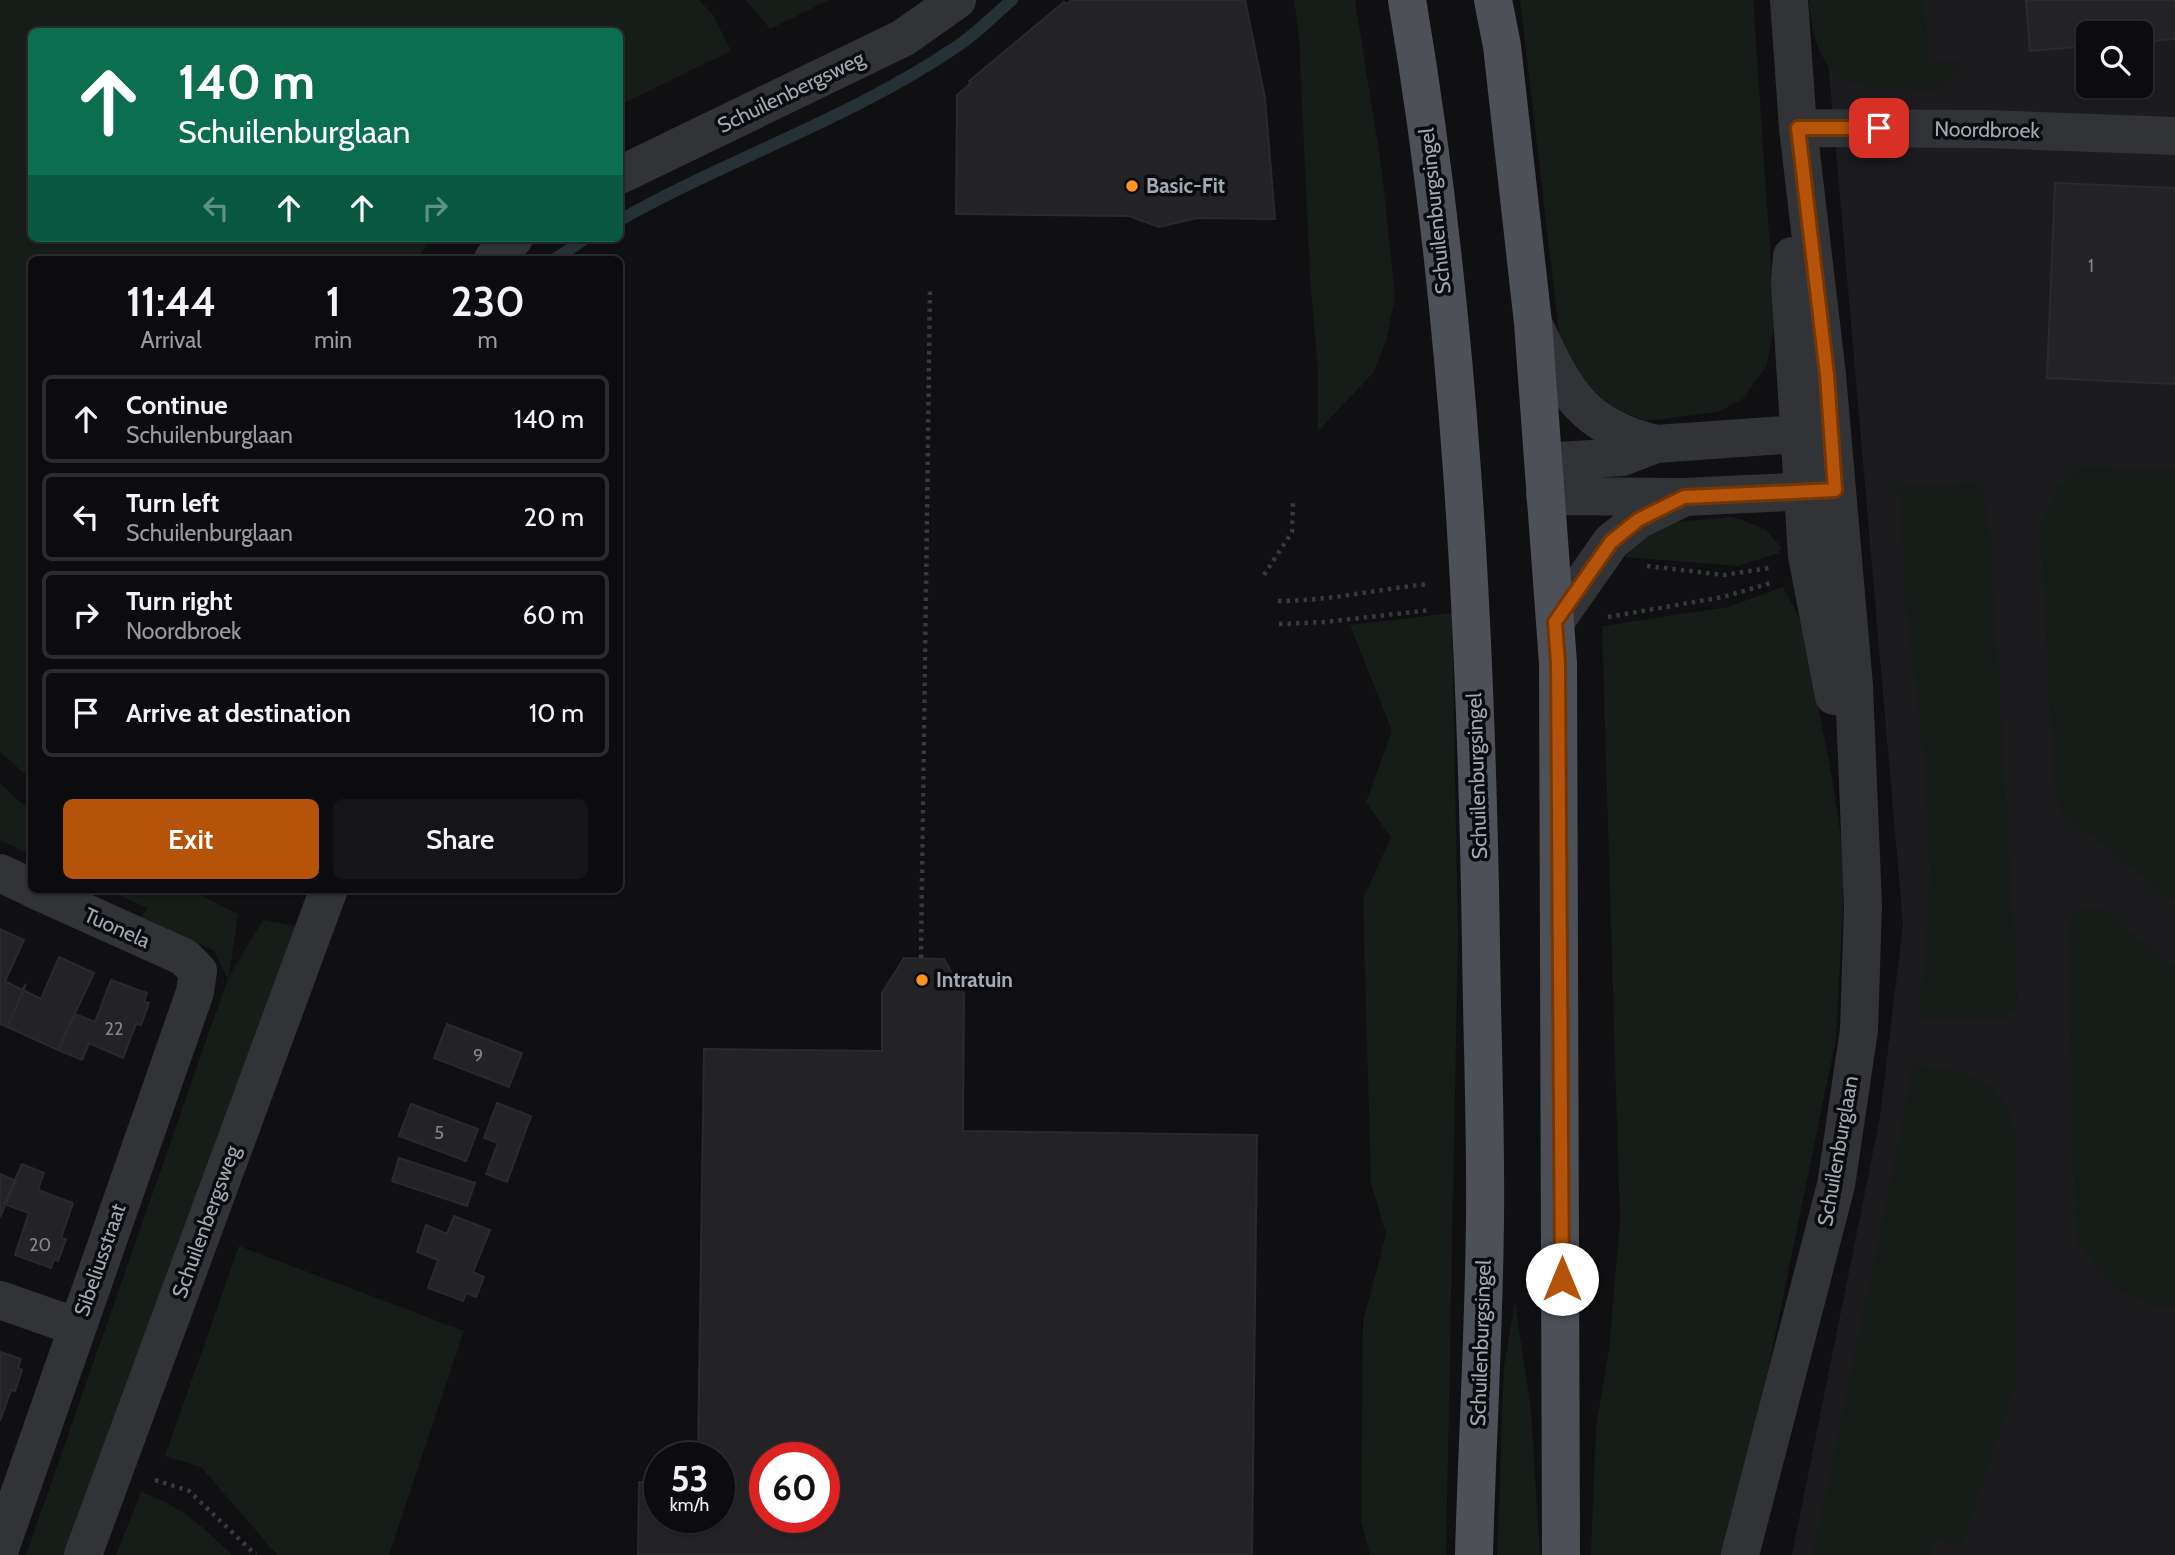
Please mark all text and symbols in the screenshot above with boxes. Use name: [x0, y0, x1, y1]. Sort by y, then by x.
map controls: [2076, 21, 2153, 98]
button: search: [2076, 21, 2153, 98]
street label: Schuilenbergsweg: [713, 45, 869, 138]
text: 140 m: [178, 52, 315, 111]
icon: ahead: [63, 56, 154, 147]
pin: [1849, 98, 1909, 158]
icon: arrive: [1860, 109, 1898, 147]
text: Schuilenburglaan: [178, 112, 410, 151]
street label: Noordbroek: [1934, 116, 2040, 143]
street label: Schuilenburgsingel: [1413, 127, 1456, 295]
place label: Basic-Fit: [1146, 173, 1225, 198]
marker: Basic-Fit: [1124, 178, 1140, 194]
icon: left: [197, 189, 235, 227]
icon: ahead: [270, 189, 308, 227]
icon: ahead: [343, 189, 381, 227]
icon: right: [416, 189, 454, 227]
house number: 1: [2088, 255, 2094, 277]
text: 11:44: [126, 275, 216, 327]
text: 1: [326, 275, 341, 327]
text: 230: [450, 275, 525, 327]
text: Arrival: [140, 326, 202, 354]
text: min: [314, 326, 352, 354]
text: m: [477, 326, 498, 354]
text: Continue: [126, 389, 228, 421]
icon: ahead: [67, 400, 105, 438]
text: 140 m: [514, 403, 584, 435]
text: Schuilenburglaan: [126, 421, 293, 449]
text: Turn left: [126, 487, 219, 519]
icon: left: [67, 498, 105, 536]
text: 20 m: [524, 501, 584, 533]
text: Schuilenburglaan: [126, 519, 293, 547]
text: Turn right: [126, 585, 232, 617]
icon: right: [67, 596, 105, 634]
text: 60 m: [522, 599, 584, 631]
text: Noordbroek: [126, 617, 241, 645]
street label: Schuilenburgsingel: [1461, 692, 1492, 860]
icon: arrive: [67, 694, 105, 732]
text: Arrive at destination: [126, 697, 351, 729]
text: 10 m: [529, 697, 584, 729]
button: Exit: [63, 799, 319, 879]
button: Share: [333, 799, 588, 879]
street label: Tuonela: [80, 902, 154, 953]
place label: Intratuin: [936, 967, 1013, 992]
marker: Intratuin: [914, 972, 930, 988]
house number: 22: [105, 1018, 123, 1040]
house number: 9: [473, 1045, 483, 1067]
street label: Schuilenburglaan: [1812, 1074, 1863, 1228]
house number: 5: [434, 1122, 444, 1144]
street label: Schuilenbergsweg: [166, 1142, 245, 1301]
street label: Sibeliusstraat: [69, 1200, 130, 1319]
house number: 20: [29, 1234, 51, 1256]
position arrow: [1525, 1242, 1599, 1316]
street label: Schuilenburgsingel: [1465, 1259, 1496, 1427]
speed limit sign: 60: [749, 1442, 840, 1533]
text: 53: [671, 1457, 708, 1500]
text: km/h: [670, 1494, 709, 1516]

